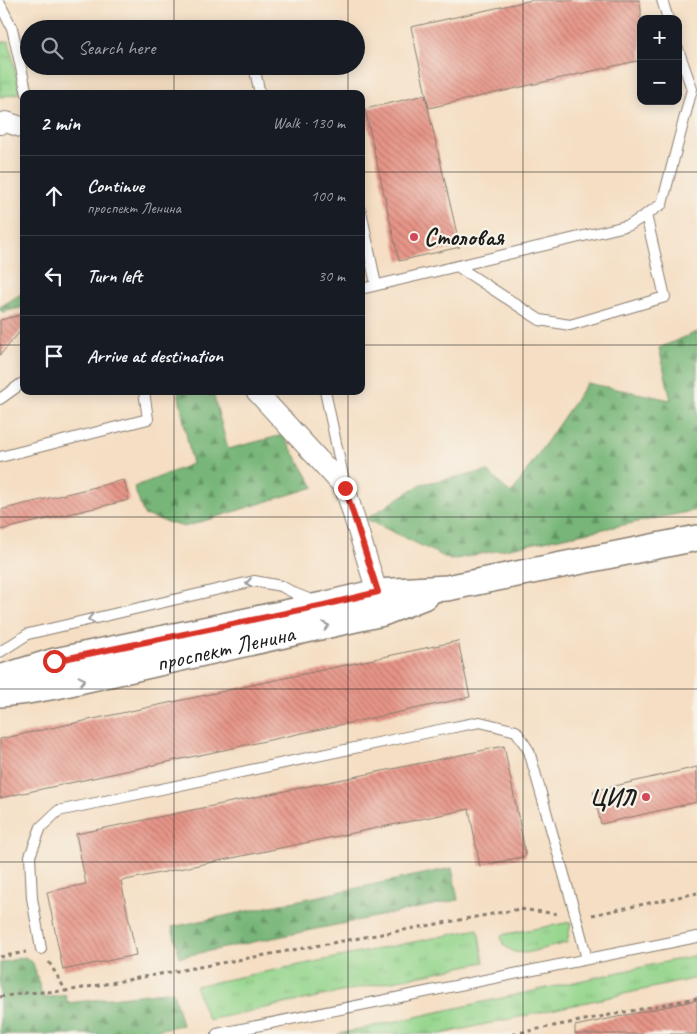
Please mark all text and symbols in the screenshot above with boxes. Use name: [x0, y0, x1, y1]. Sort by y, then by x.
map controls: [637, 15, 682, 105]
button: +: [637, 15, 682, 60]
search box: [20, 20, 365, 75]
icon: search: [38, 34, 66, 62]
text: Search here: [78, 36, 155, 60]
button: −: [637, 60, 682, 105]
text: 2 min: [40, 110, 80, 136]
text: Walk · 130 m: [273, 113, 345, 133]
text: Continue: [87, 174, 144, 198]
icon: ahead: [40, 182, 68, 210]
text: 100 m: [311, 186, 345, 206]
text: проспект Ленина: [87, 198, 181, 218]
place label: Столовая: [424, 222, 505, 252]
marker: Столовая: [408, 231, 420, 243]
icon: left: [40, 262, 68, 290]
text: Turn left: [87, 264, 142, 288]
text: 30 m: [318, 266, 345, 286]
icon: arrive: [40, 342, 68, 370]
text: Arrive at destination: [87, 344, 223, 368]
route end: [334, 477, 357, 500]
one-way arrow: [245, 577, 253, 588]
one-way arrow: [87, 613, 96, 624]
street label: проспект Ленина: [153, 618, 299, 678]
one-way arrow: [322, 621, 331, 632]
route start: [43, 650, 66, 673]
one-way arrow: [78, 675, 87, 686]
place label: ЦИЛ: [590, 782, 637, 812]
marker: ЦИЛ: [640, 791, 652, 803]

